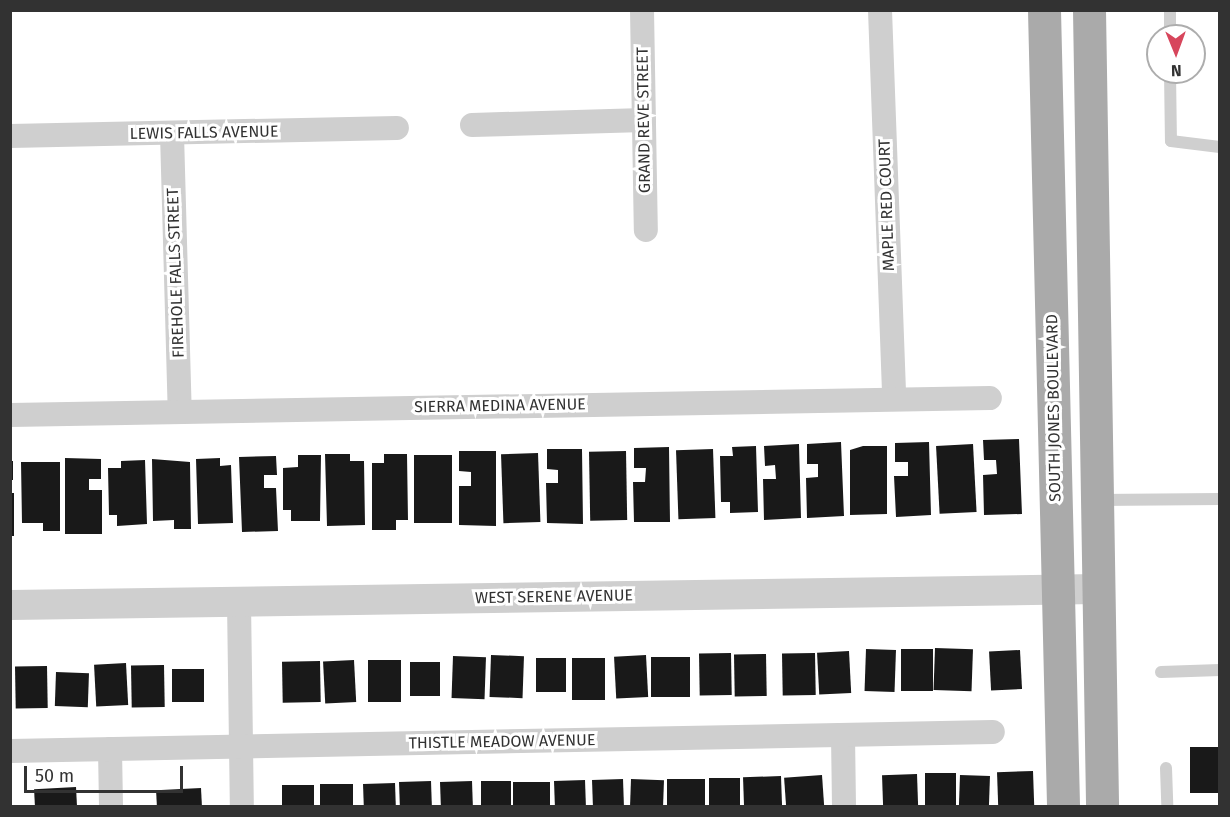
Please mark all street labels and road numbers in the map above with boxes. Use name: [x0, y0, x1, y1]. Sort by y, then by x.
street label: GRAND REVE STREET: [633, 47, 655, 193]
street label: LEWIS FALLS AVENUE: [129, 122, 279, 144]
street label: MAPLE RED COURT: [875, 139, 899, 271]
street label: FIREHOLE FALLS STREET: [163, 188, 189, 358]
street label: SOUTH JONES BOULEVARD: [1043, 314, 1065, 502]
street label: SIERRA MEDINA AVENUE: [414, 395, 586, 417]
street label: WEST SERENE AVENUE: [475, 586, 633, 608]
street label: THISTLE MEADOW AVENUE: [408, 731, 596, 753]

